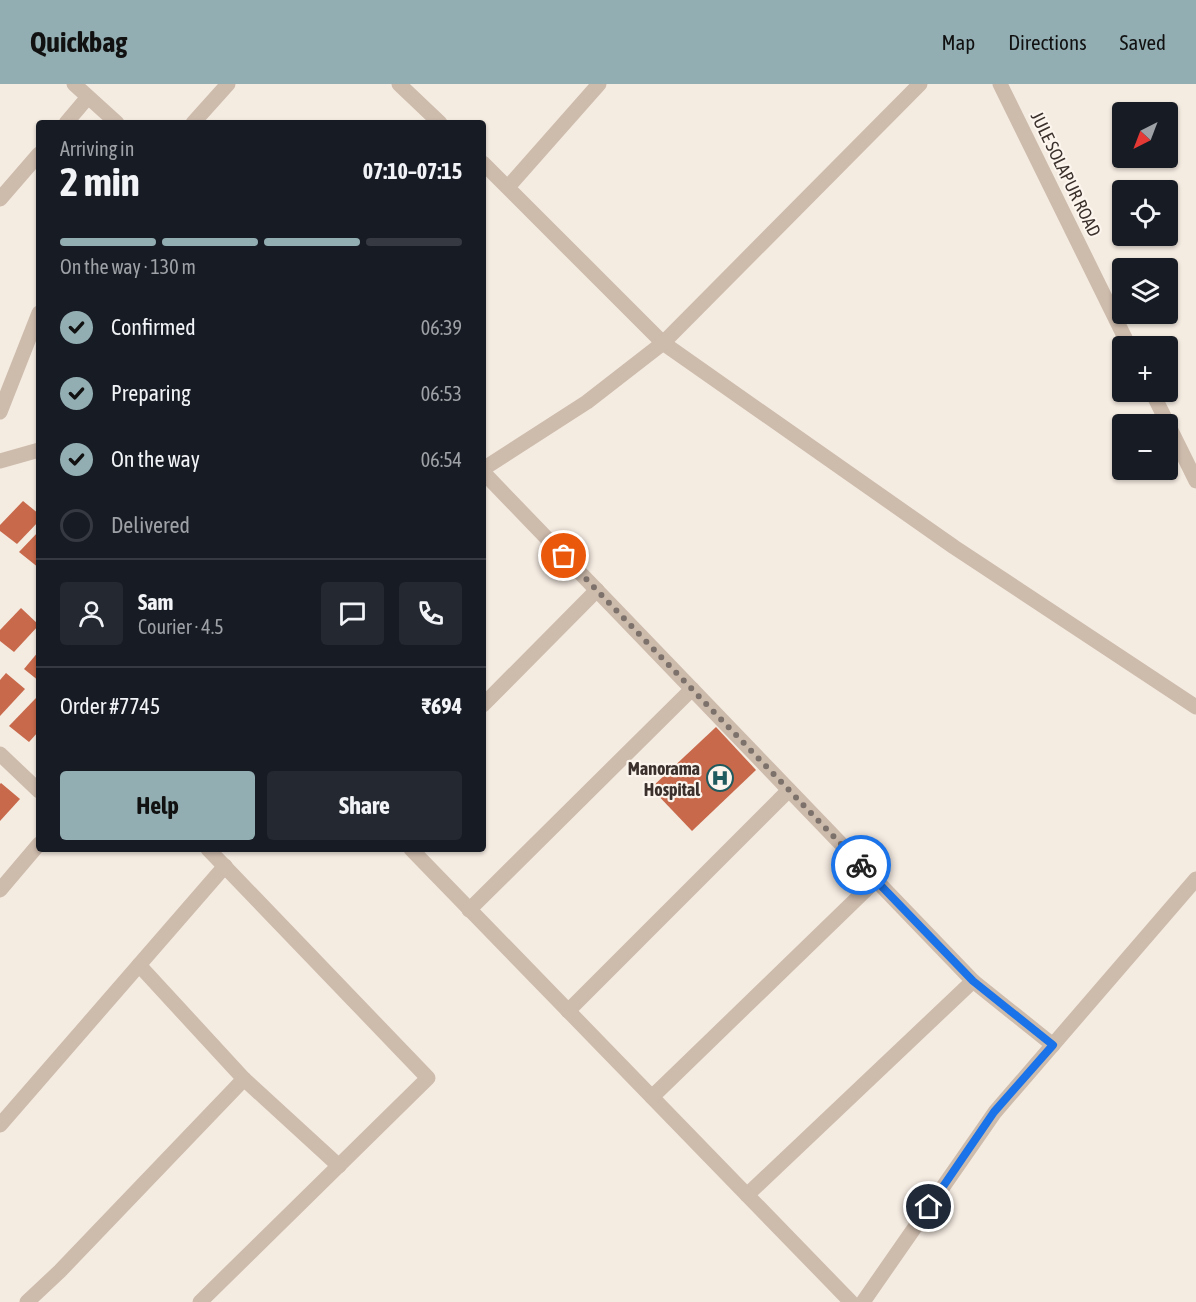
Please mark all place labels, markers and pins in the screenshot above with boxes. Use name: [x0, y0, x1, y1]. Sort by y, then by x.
pin: [538, 530, 589, 581]
place label: Manorama Hospital: [628, 758, 700, 800]
hospital icon: Manorama Hospital: [705, 763, 735, 793]
pin: [903, 1181, 954, 1232]

